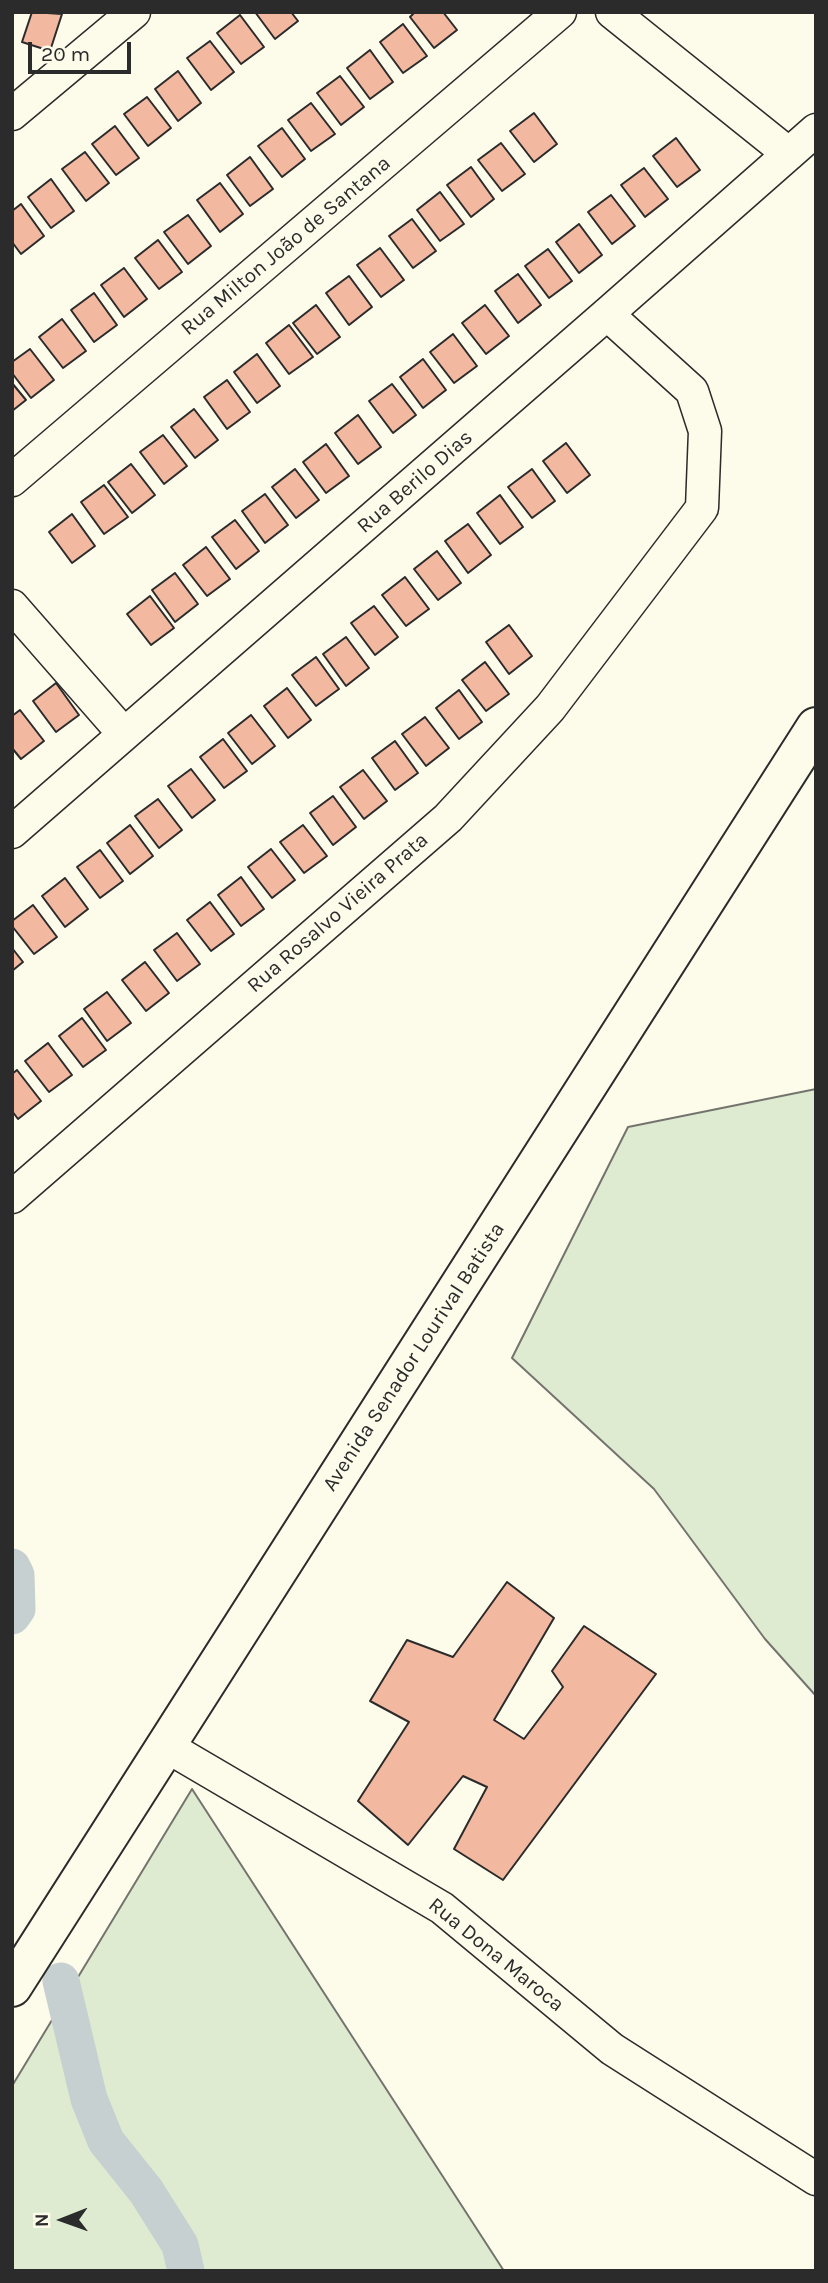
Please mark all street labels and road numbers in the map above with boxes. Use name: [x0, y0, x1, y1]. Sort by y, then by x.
street label: Rua Milton João de Santana: [176, 151, 396, 341]
street label: Rua Berilo Dias: [352, 425, 478, 539]
street label: Rua Rosalvo Vieira Prata: [242, 828, 434, 998]
street label: Avenida Senador Lourival Batista: [318, 1218, 510, 1496]
street label: Rua Dona Maroca: [423, 1893, 569, 2017]

